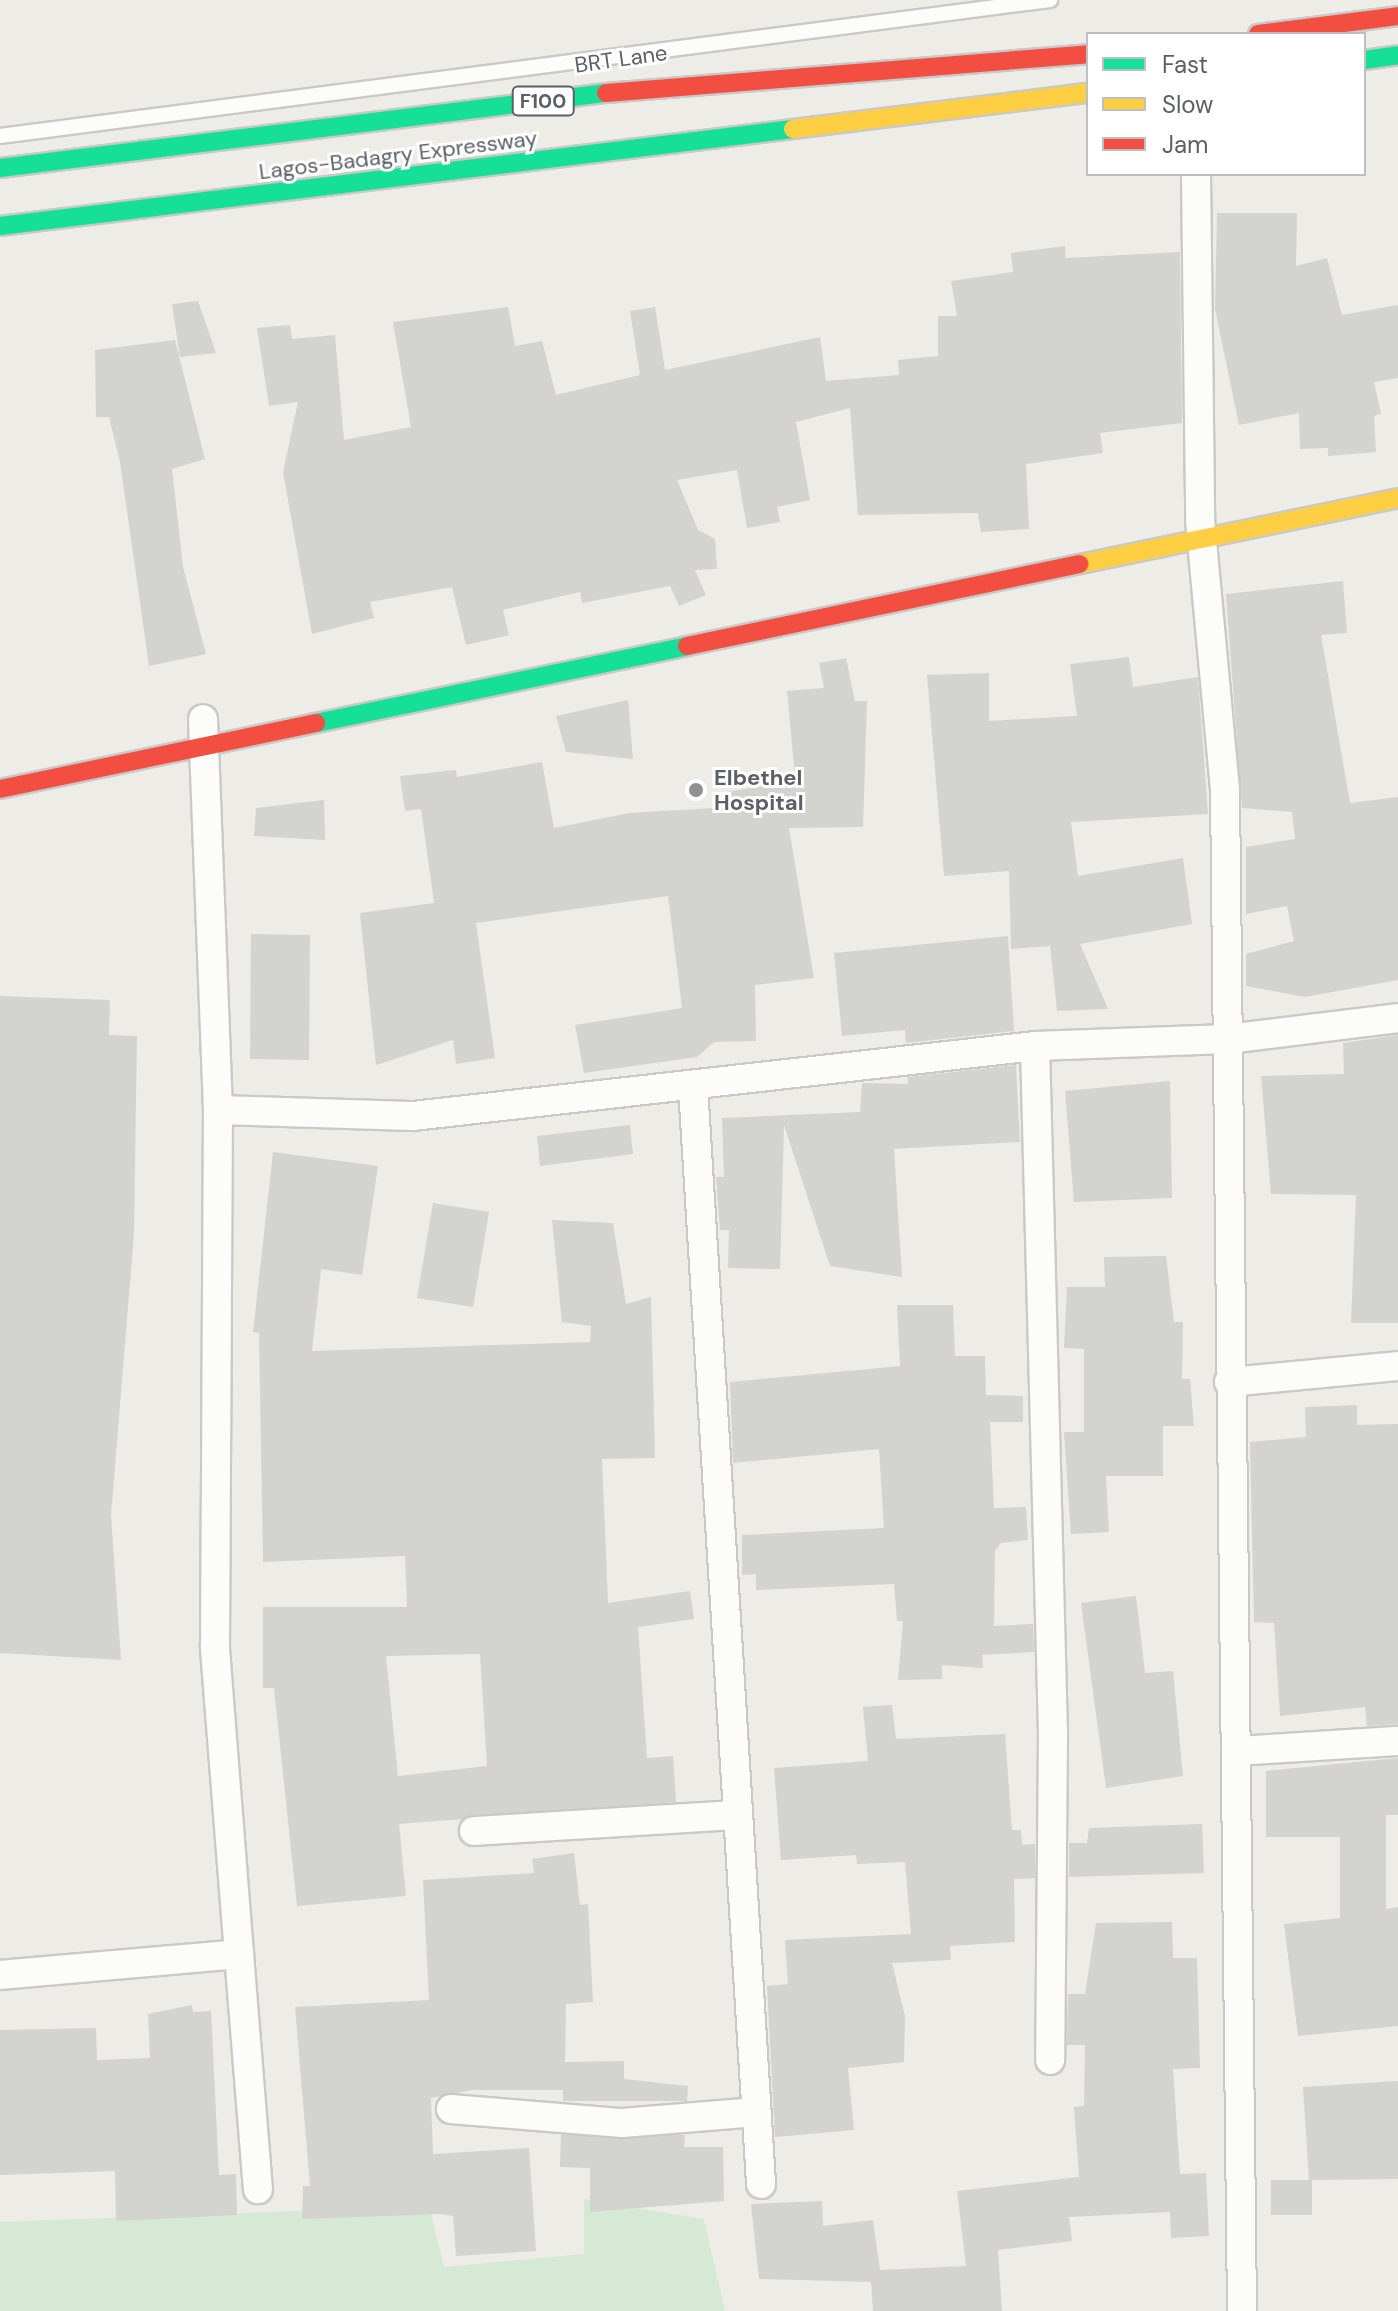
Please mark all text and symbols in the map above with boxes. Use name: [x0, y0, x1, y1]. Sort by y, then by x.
legend: [1086, 32, 1366, 176]
street label: BRT Lane: [573, 39, 669, 79]
text: Fast: [1162, 49, 1208, 80]
road number: F100: [511, 85, 575, 117]
text: Slow: [1162, 89, 1213, 120]
street label: Lagos-Badagry Expressway: [257, 125, 539, 185]
text: Jam: [1162, 129, 1208, 160]
place label: Elbethel Hospital: [714, 764, 804, 816]
marker: Elbethel Hospital: [685, 779, 707, 801]

